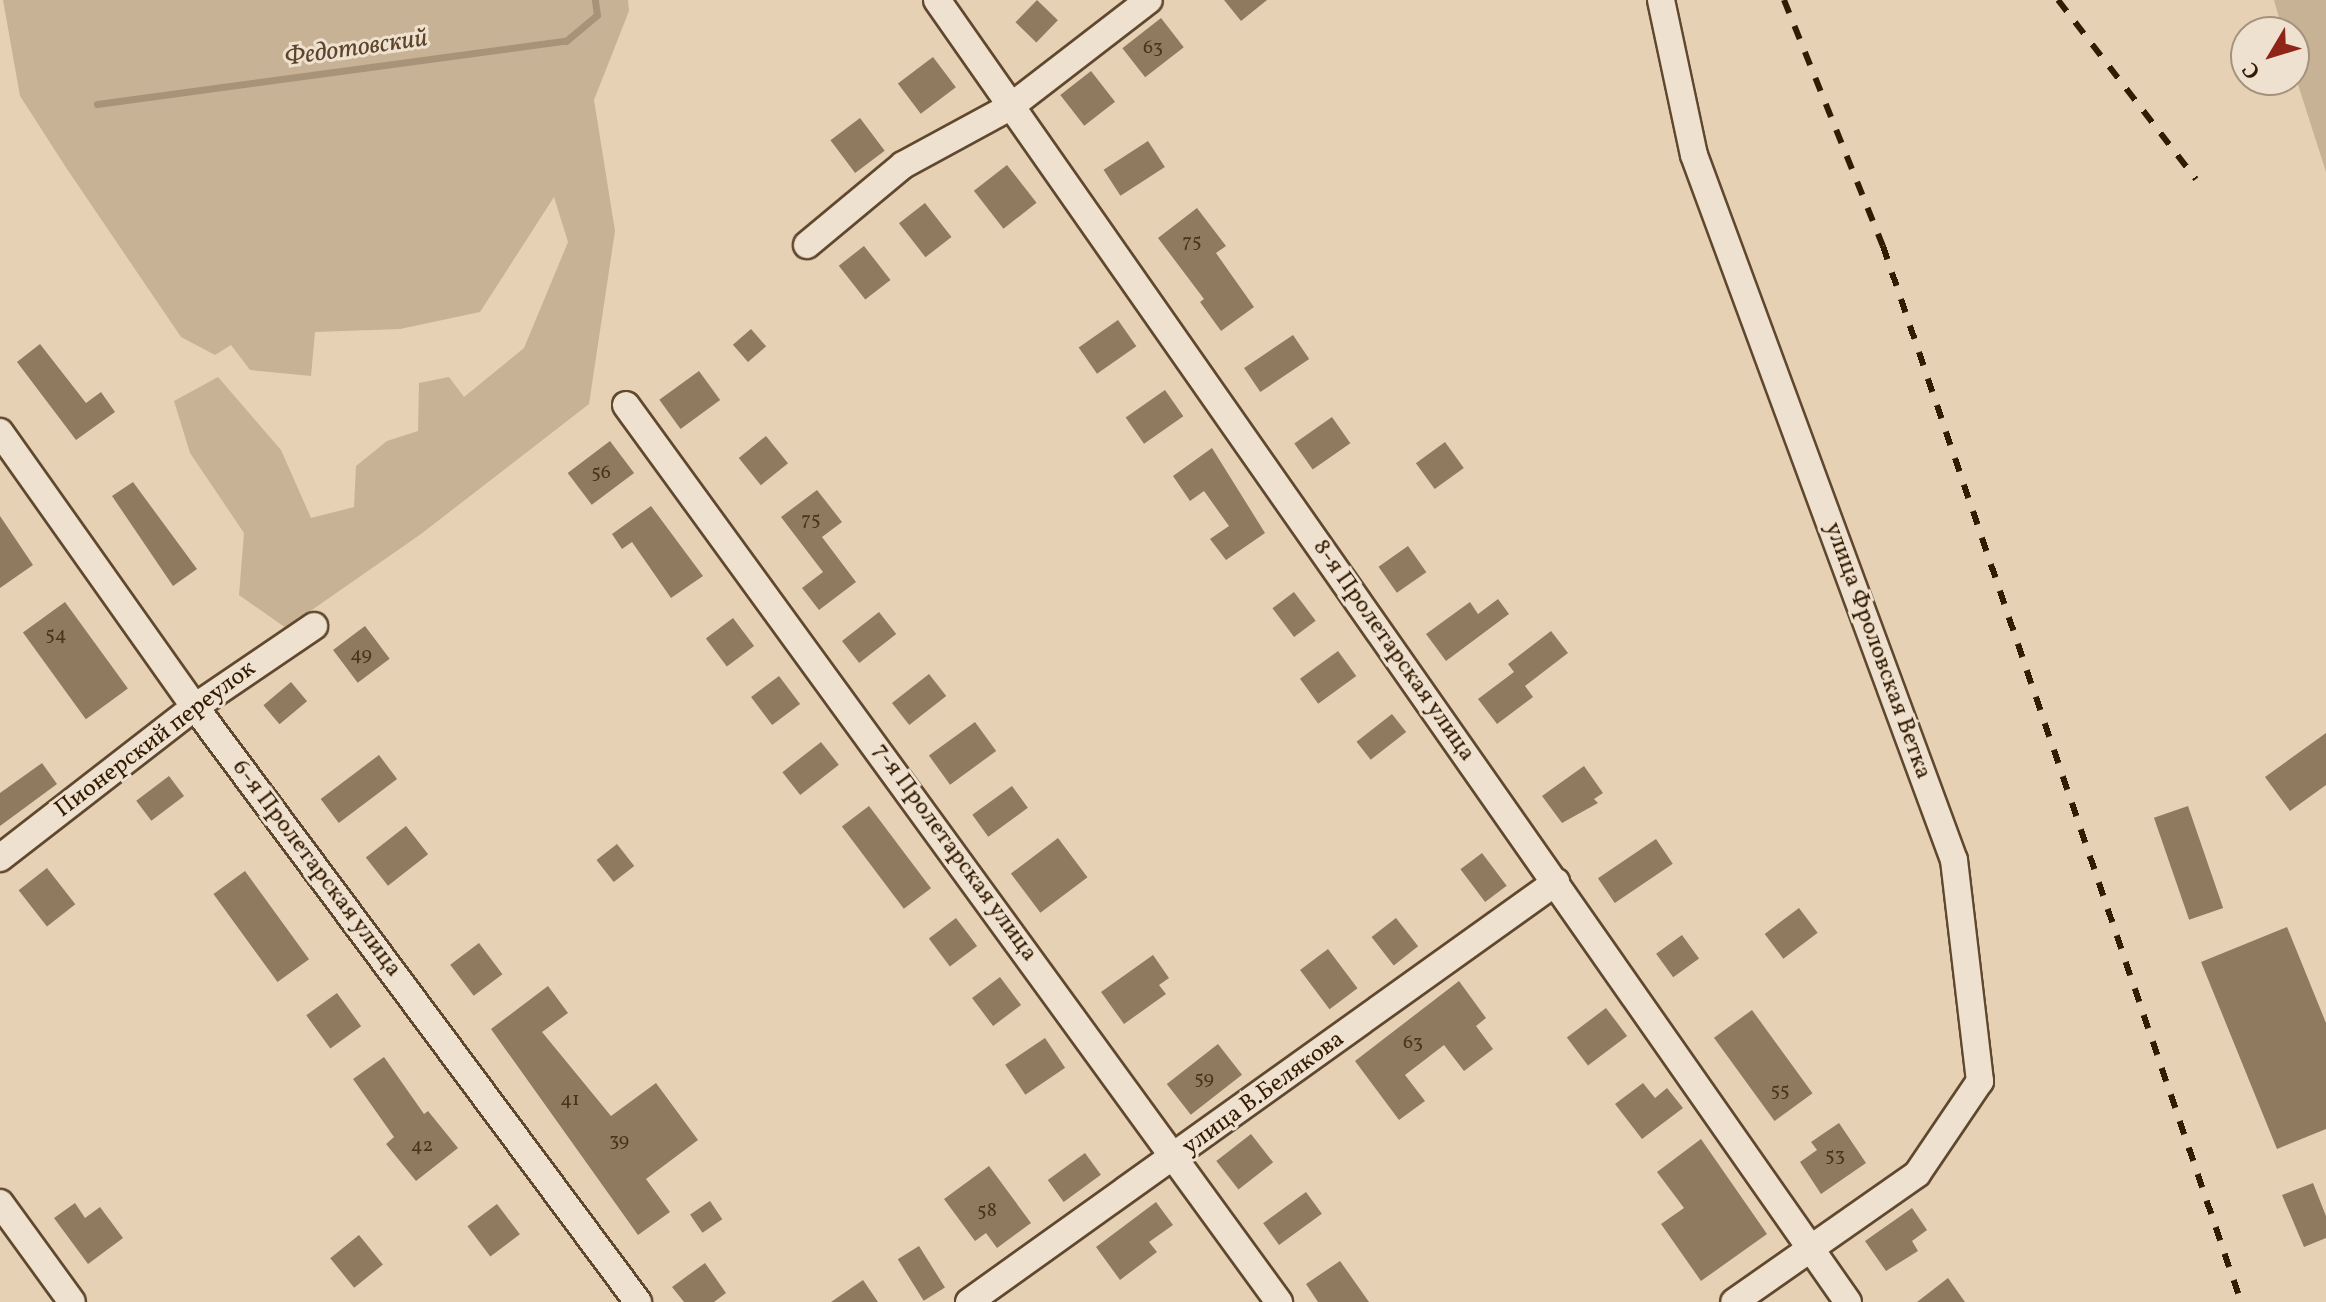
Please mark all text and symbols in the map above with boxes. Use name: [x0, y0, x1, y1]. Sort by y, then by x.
north arrow: [2230, 16, 2310, 96]
water label: Федотовский: [282, 23, 430, 75]
house number: 63: [1143, 36, 1163, 60]
text: С: [2236, 55, 2269, 85]
house number: 75: [1182, 230, 1202, 254]
house number: 56: [591, 461, 611, 485]
house number: 75: [801, 508, 821, 532]
street label: улица Фроловская Ветка: [1817, 519, 1937, 783]
street label: 8-я Пролетарская улица: [1305, 534, 1481, 768]
house number: 54: [45, 623, 67, 647]
house number: 49: [350, 643, 372, 667]
street label: Пионерский переулок: [50, 655, 262, 825]
street label: 7-я Пролетарская улица: [865, 738, 1043, 968]
street label: 6-я Пролетарская улица: [225, 754, 407, 984]
street label: улица В.Белякова: [1177, 1026, 1351, 1162]
house number: 63: [1403, 1031, 1423, 1055]
house number: 59: [1194, 1067, 1214, 1091]
house number: 55: [1770, 1079, 1790, 1103]
house number: 41: [560, 1088, 580, 1112]
house number: 39: [609, 1129, 629, 1153]
house number: 42: [411, 1134, 433, 1158]
house number: 53: [1825, 1144, 1845, 1168]
house number: 58: [977, 1199, 997, 1223]

